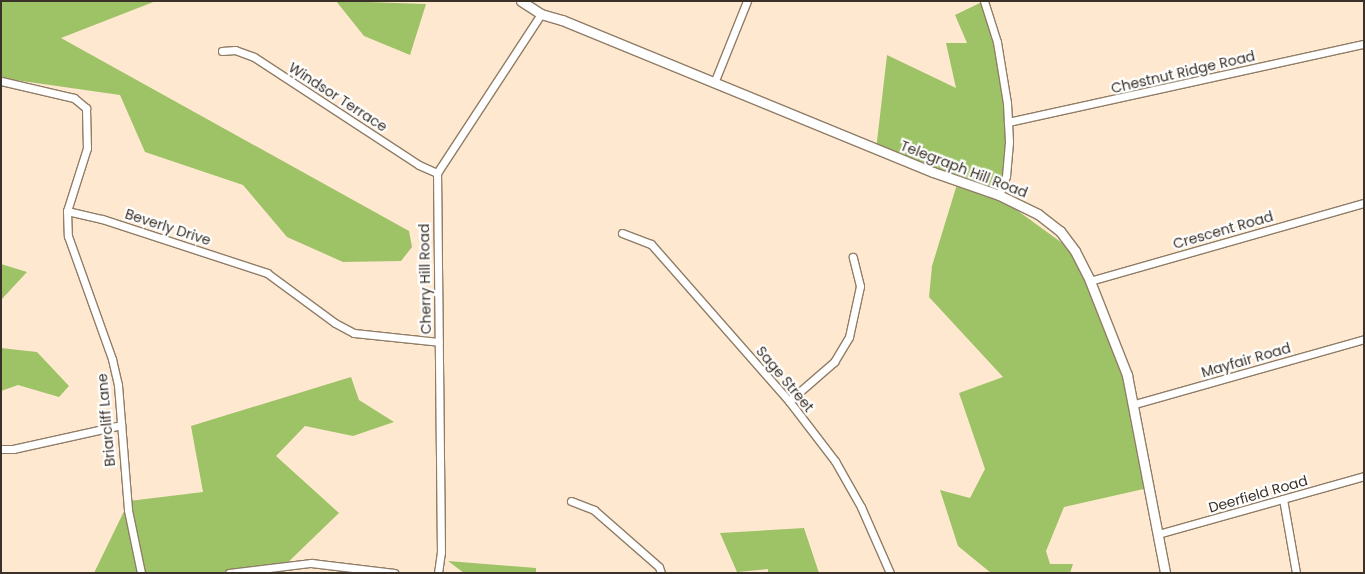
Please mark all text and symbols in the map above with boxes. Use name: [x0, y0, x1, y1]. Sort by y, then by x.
street label: Chestnut Ridge Road: [1109, 47, 1257, 97]
street label: Windsor Terrace: [286, 59, 390, 135]
street label: Telegraph Hill Road: [898, 137, 1030, 201]
street label: Beverly Drive: [123, 205, 213, 249]
street label: Crescent Road: [1171, 208, 1275, 252]
street label: Cherry Hill Road: [416, 224, 434, 334]
street label: Mayfair Road: [1199, 339, 1293, 381]
street label: Sage Street: [753, 343, 817, 415]
street label: Briarcliff Lane: [94, 373, 118, 467]
street label: Deerfield Road: [1207, 472, 1309, 516]

